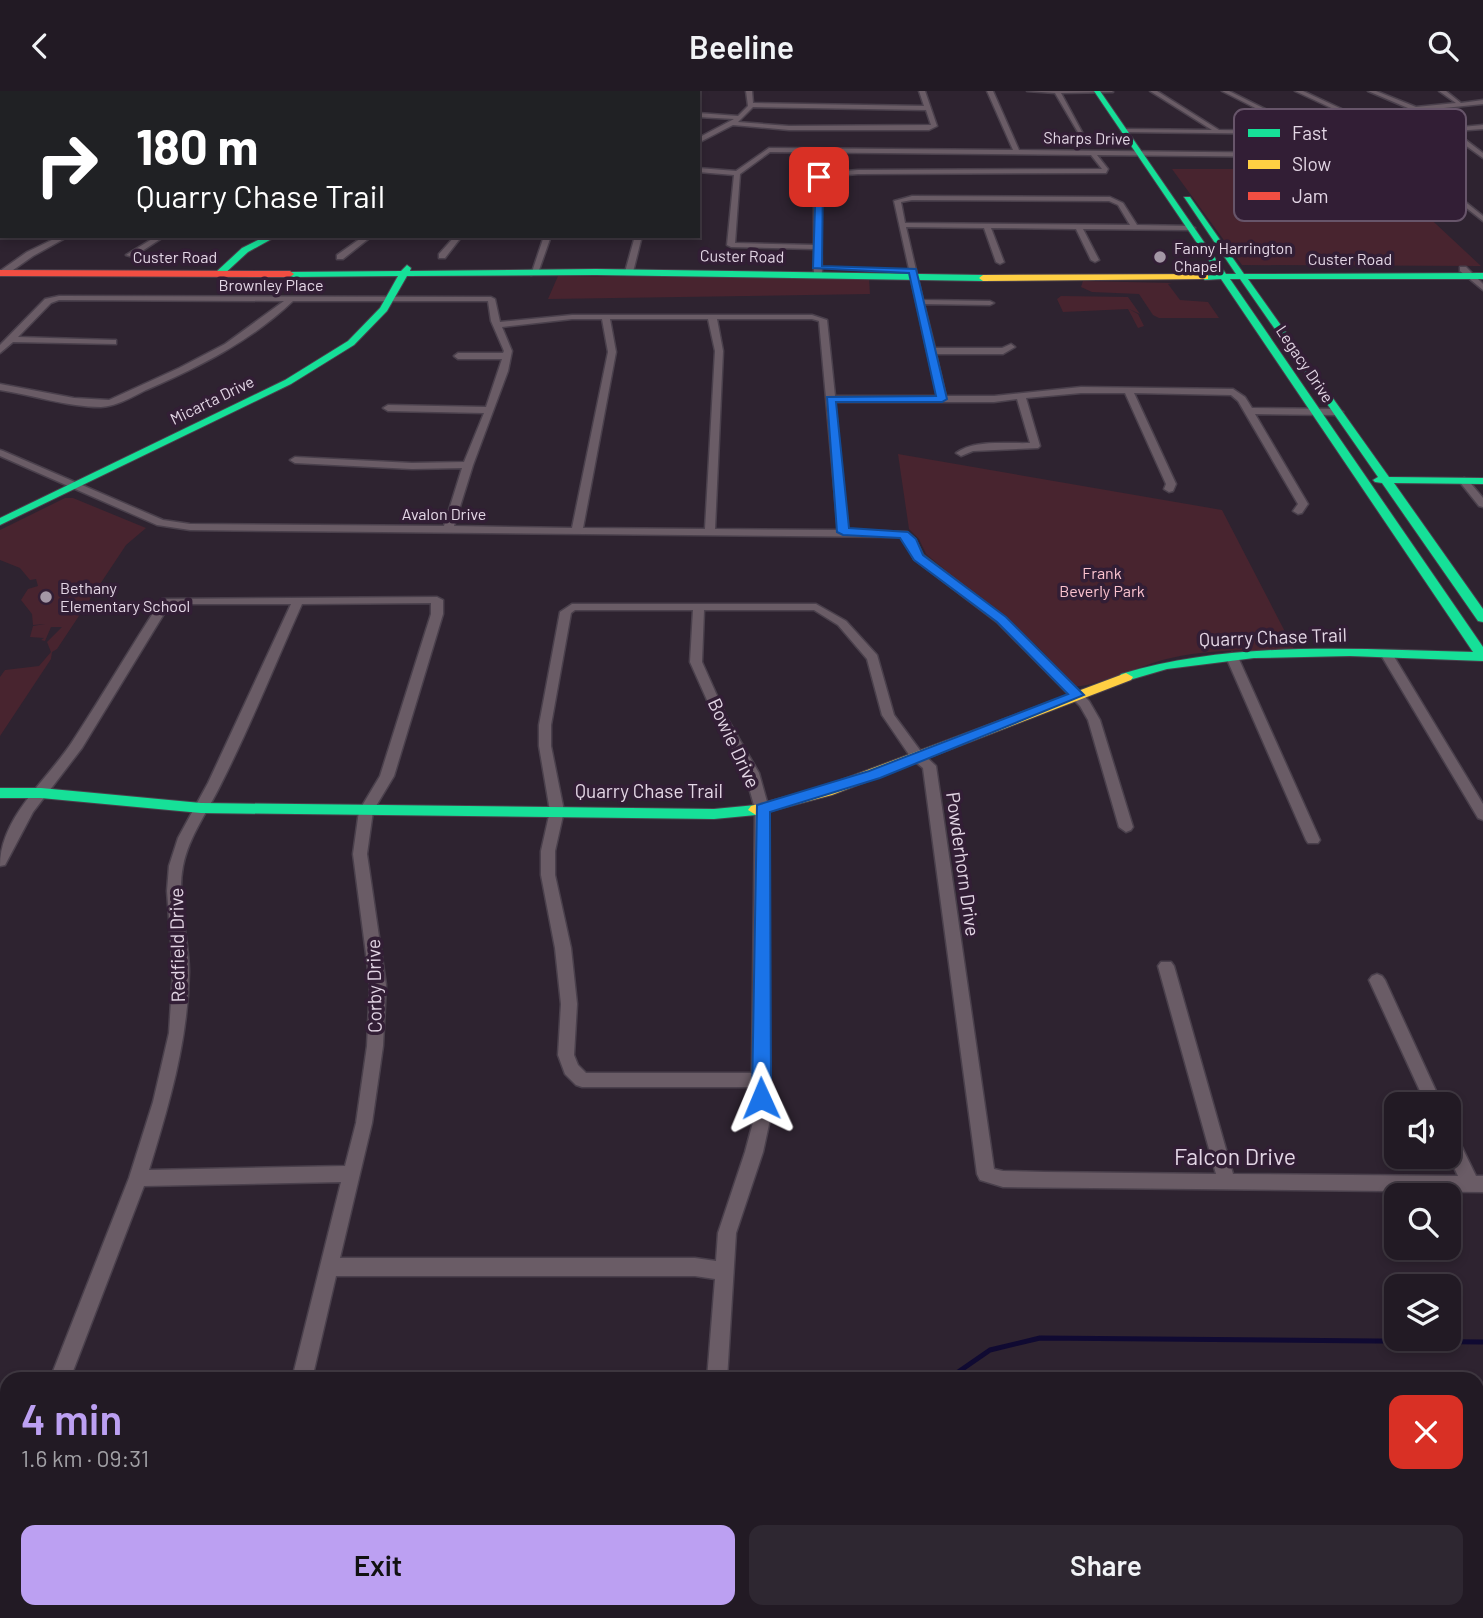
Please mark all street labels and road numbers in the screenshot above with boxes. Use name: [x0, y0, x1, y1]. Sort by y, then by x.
street label: Sharps Drive: [1043, 127, 1131, 148]
street label: Custer Road: [700, 245, 784, 266]
street label: Custer Road: [133, 247, 217, 266]
street label: Custer Road: [1308, 249, 1392, 268]
street label: Brownley Place: [218, 275, 324, 294]
street label: Legacy Drive: [1273, 322, 1338, 406]
street label: Micarta Drive: [167, 371, 257, 428]
street label: Avalon Drive: [402, 504, 486, 523]
street label: Quarry Chase Trail: [1199, 622, 1347, 651]
street label: Bowie Drive: [704, 694, 765, 791]
street label: Quarry Chase Trail: [575, 779, 723, 802]
street label: Powderhorn Drive: [942, 790, 985, 938]
street label: Redfield Drive: [164, 887, 189, 1003]
street label: Corby Drive: [361, 939, 386, 1033]
street label: Falcon Drive: [1174, 1142, 1296, 1170]

